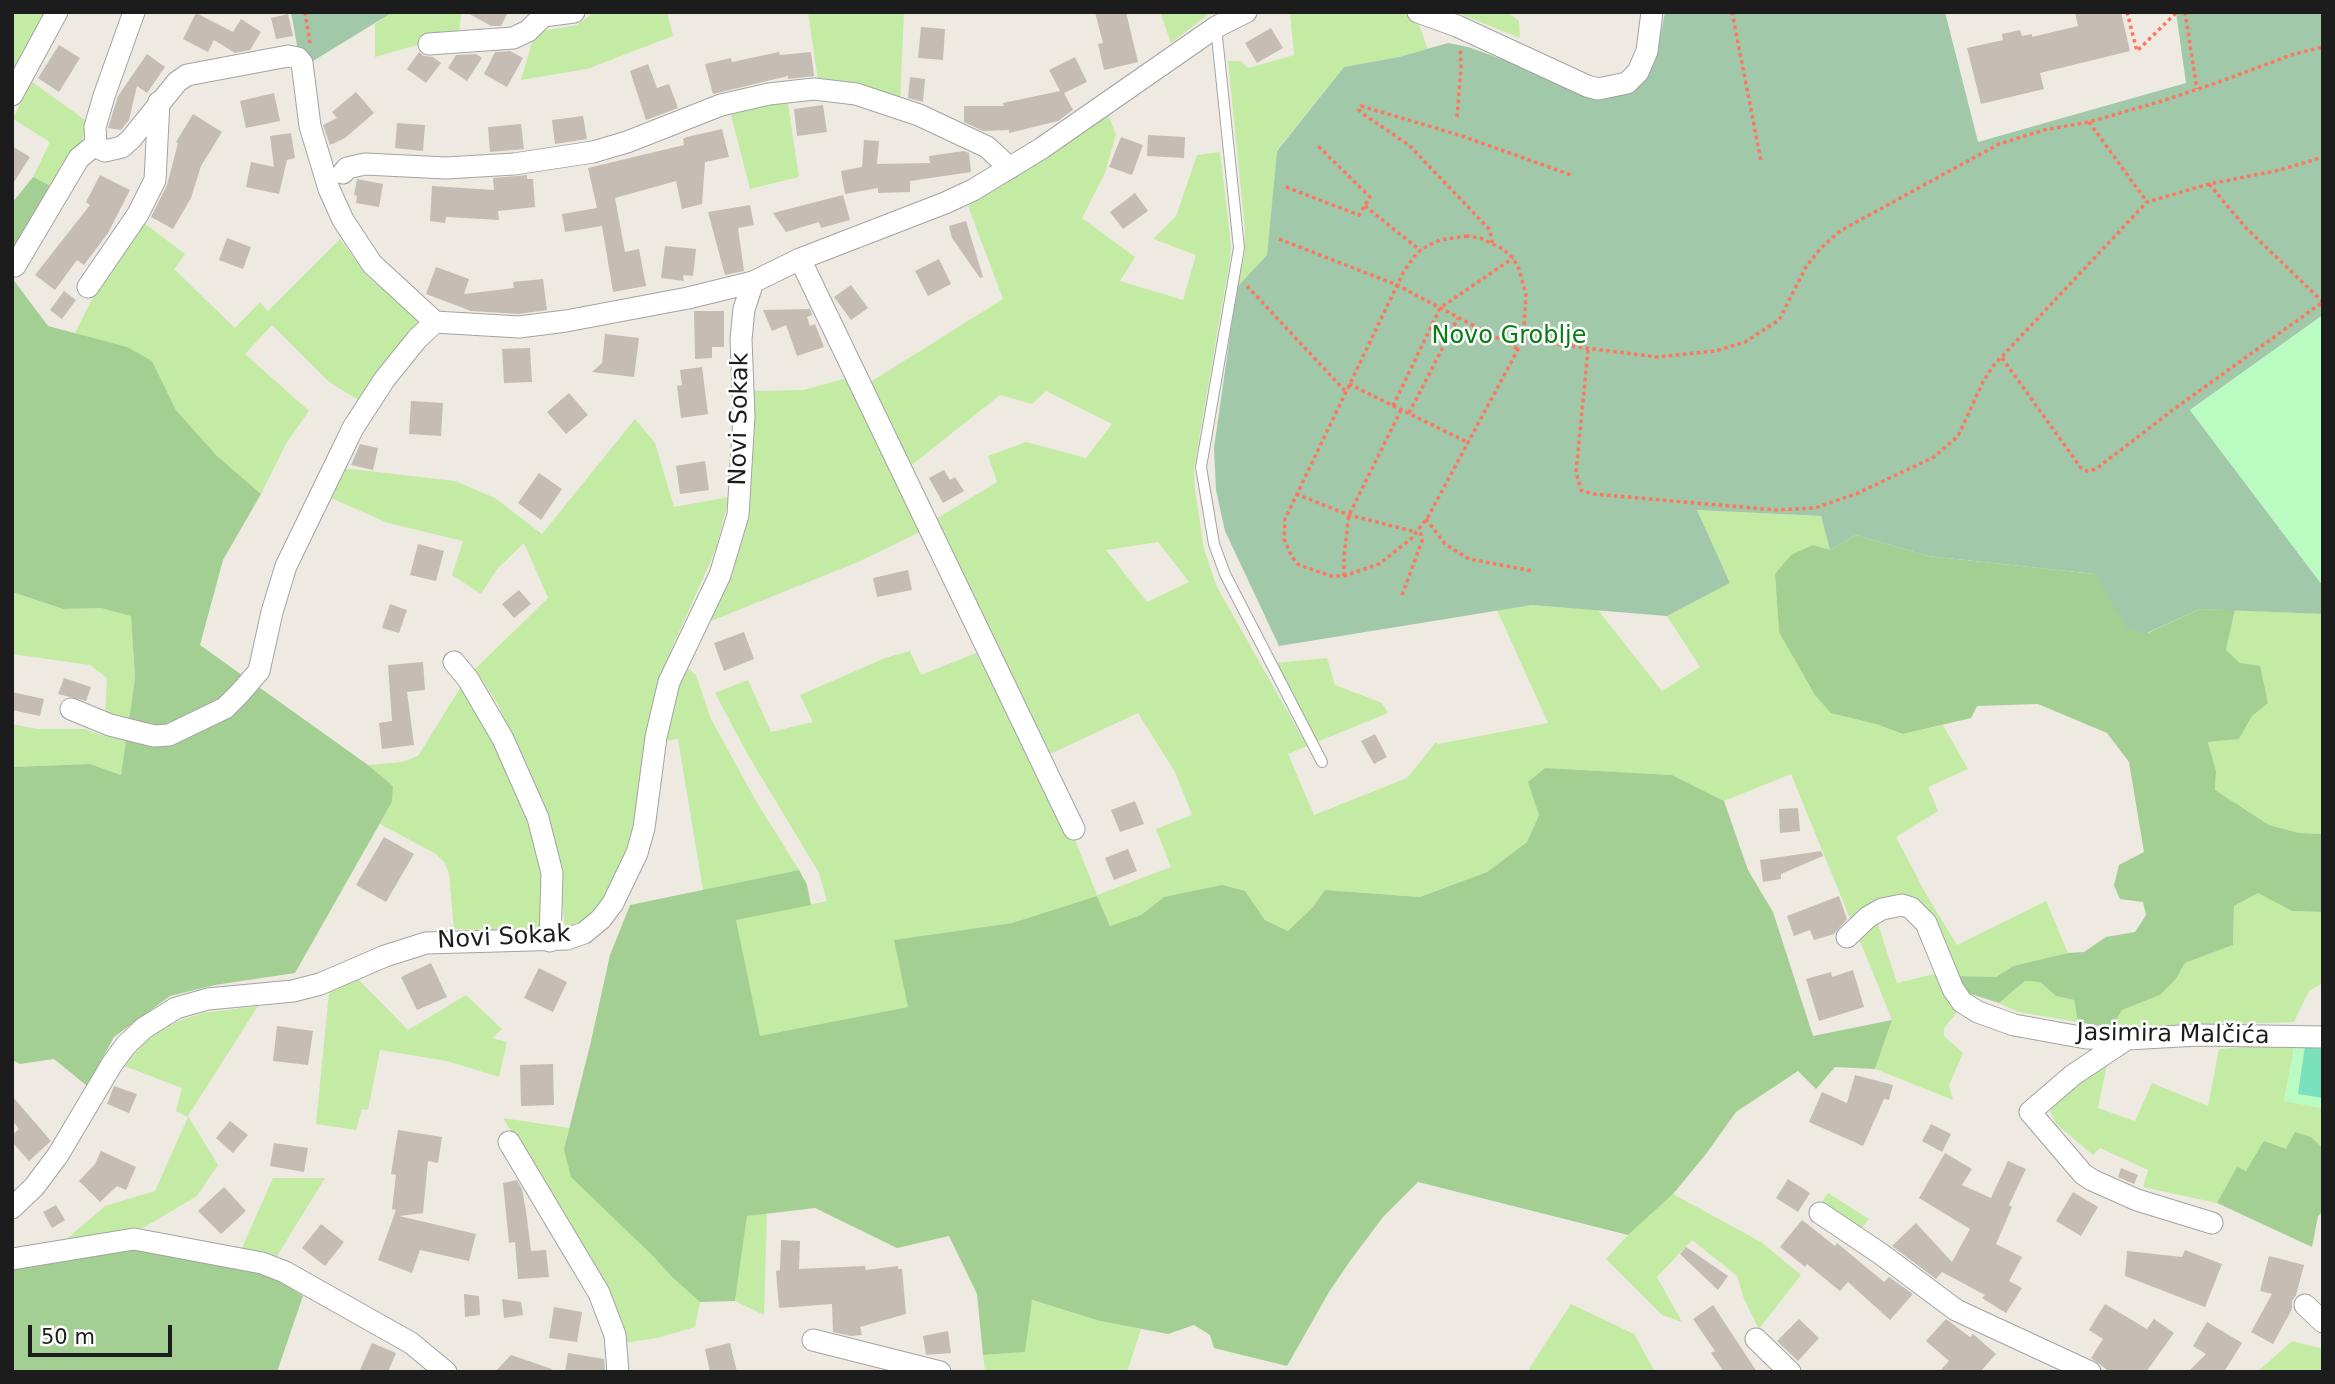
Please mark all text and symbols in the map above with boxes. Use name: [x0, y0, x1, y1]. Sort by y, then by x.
park label: Novo Groblje: [1431, 323, 1587, 351]
street label: Novi Sokak: [724, 352, 756, 486]
street label: Novi Sokak: [437, 920, 571, 956]
street label: Jasimira Malčića: [2076, 1019, 2270, 1051]
scale bar: [32, 1310, 175, 1354]
text: 50 m: [41, 1325, 95, 1349]

